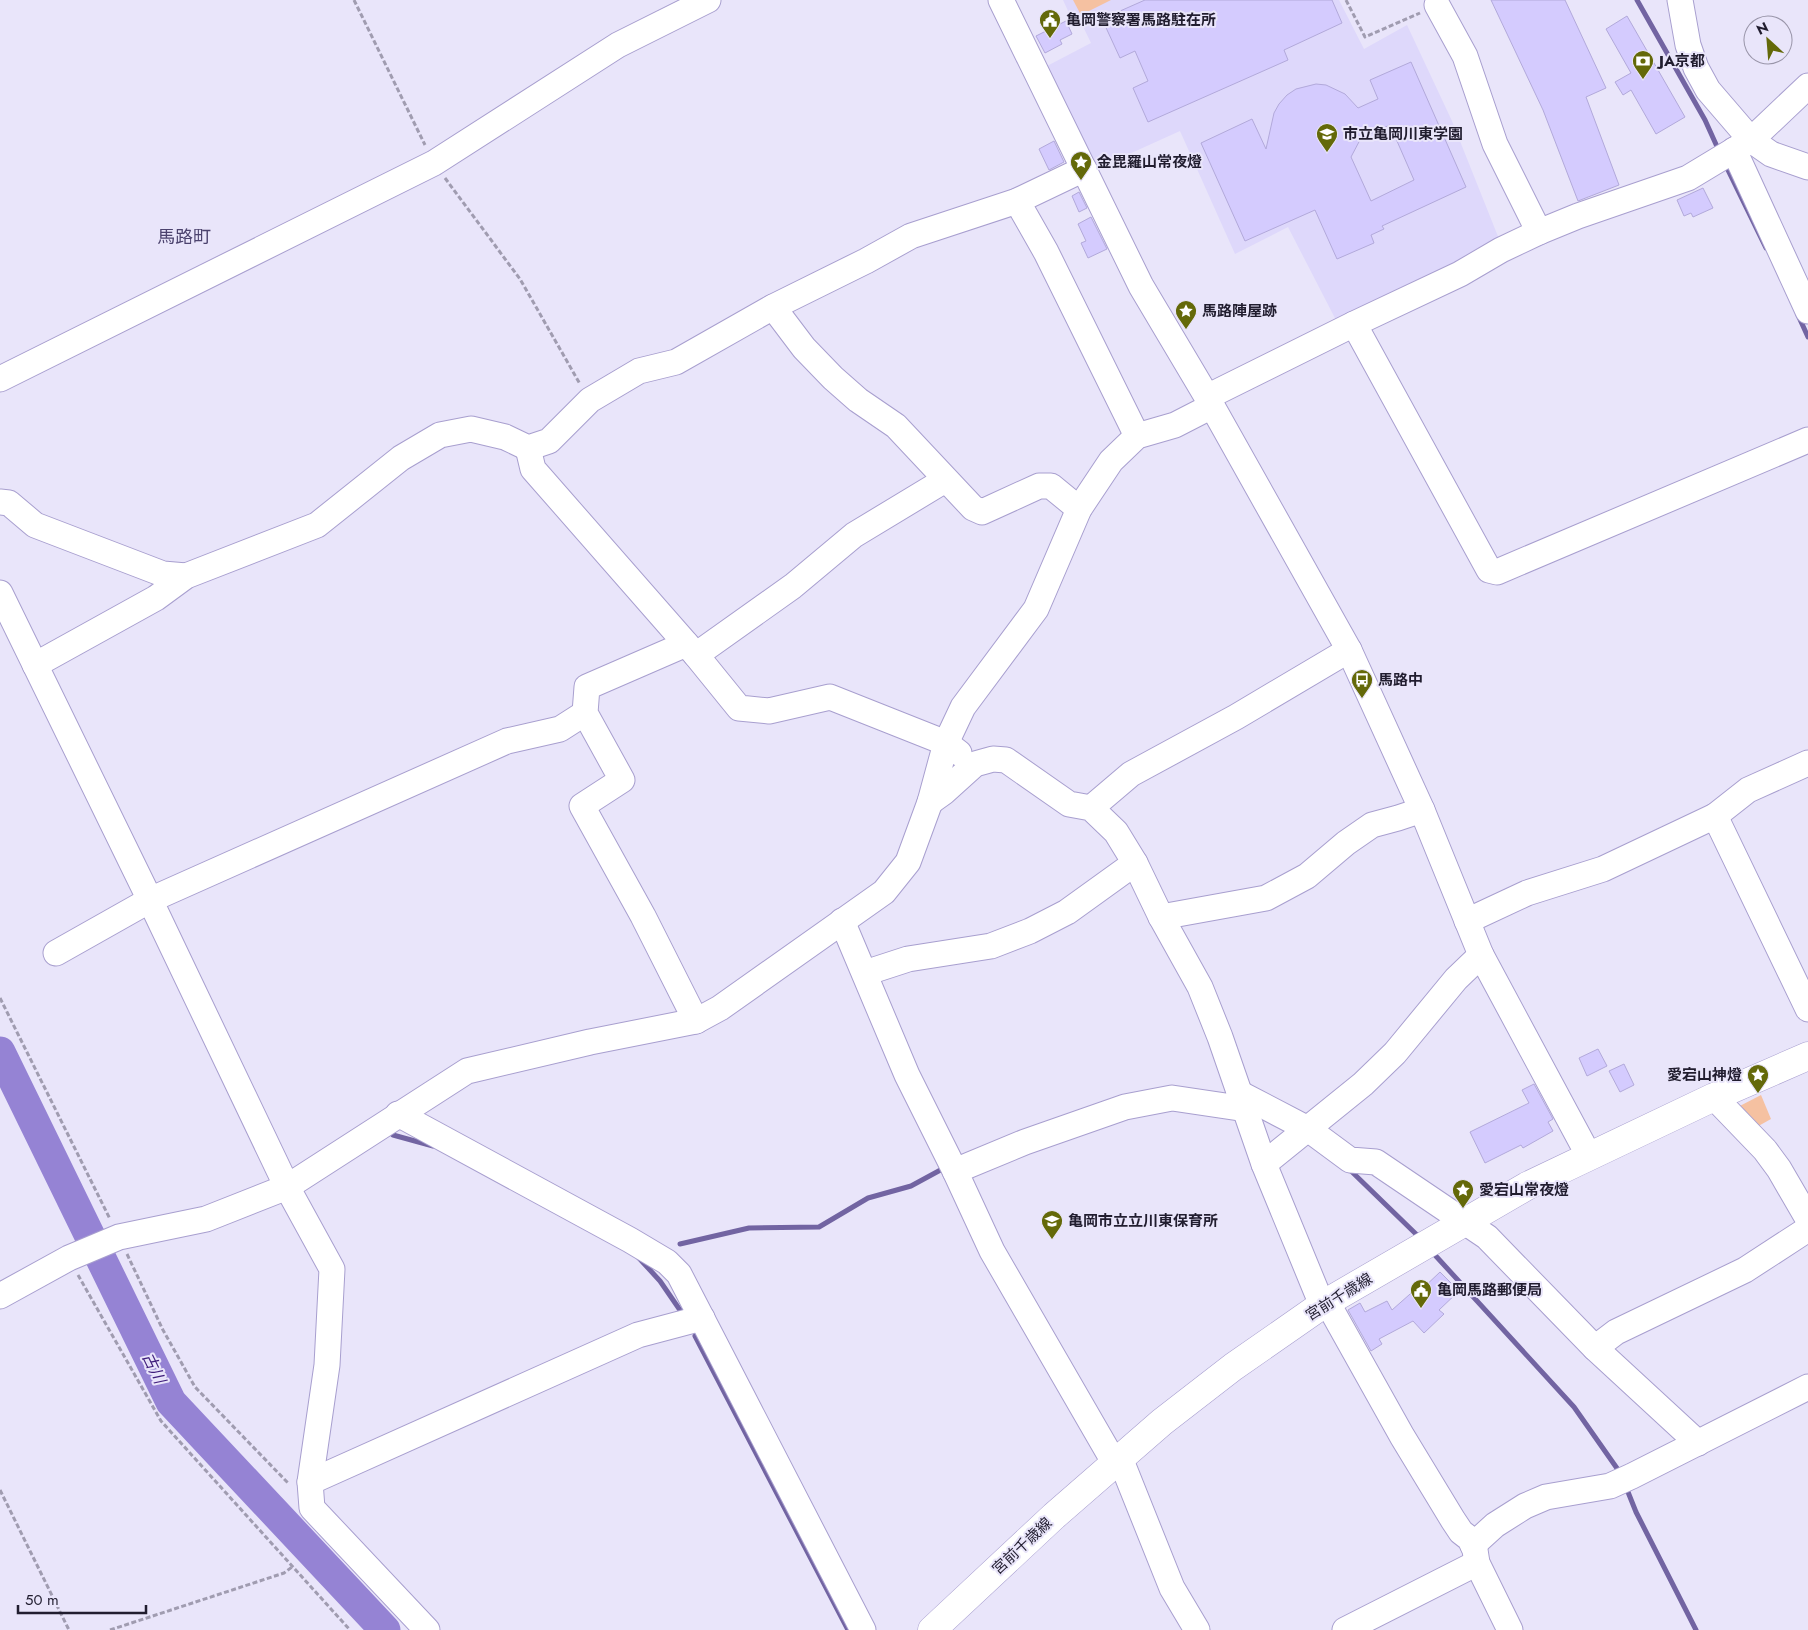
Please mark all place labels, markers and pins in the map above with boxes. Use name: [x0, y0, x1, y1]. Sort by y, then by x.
public building icon: 亀岡警察署馬路駐在所: [1038, 8, 1062, 39]
place label: 亀岡警察署馬路駐在所: [1066, 9, 1216, 31]
bank icon: JA京都: [1631, 49, 1655, 80]
place label: JA京都: [1656, 50, 1705, 72]
school or university icon: 市立亀岡川東学園: [1315, 122, 1339, 153]
place label: 市立亀岡川東学園: [1343, 123, 1463, 145]
place icon: 金毘羅山常夜燈: [1069, 150, 1093, 181]
place label: 金毘羅山常夜燈: [1097, 151, 1202, 173]
place icon: 馬路陣屋跡: [1174, 299, 1198, 330]
place label: 馬路陣屋跡: [1202, 300, 1277, 322]
bus stop icon: 馬路中: [1350, 668, 1374, 699]
place label: 馬路中: [1378, 669, 1423, 691]
place icon: 愛宕山神燈: [1746, 1063, 1770, 1094]
place label: 愛宕山神燈: [1667, 1064, 1742, 1086]
place icon: 愛宕山常夜燈: [1451, 1178, 1475, 1209]
place label: 愛宕山常夜燈: [1479, 1179, 1569, 1201]
school or university icon: 亀岡市立立川東保育所: [1040, 1209, 1064, 1240]
place label: 亀岡市立立川東保育所: [1068, 1210, 1218, 1232]
public building icon: 亀岡馬路郵便局: [1409, 1278, 1433, 1309]
place label: 亀岡馬路郵便局: [1437, 1279, 1542, 1301]

